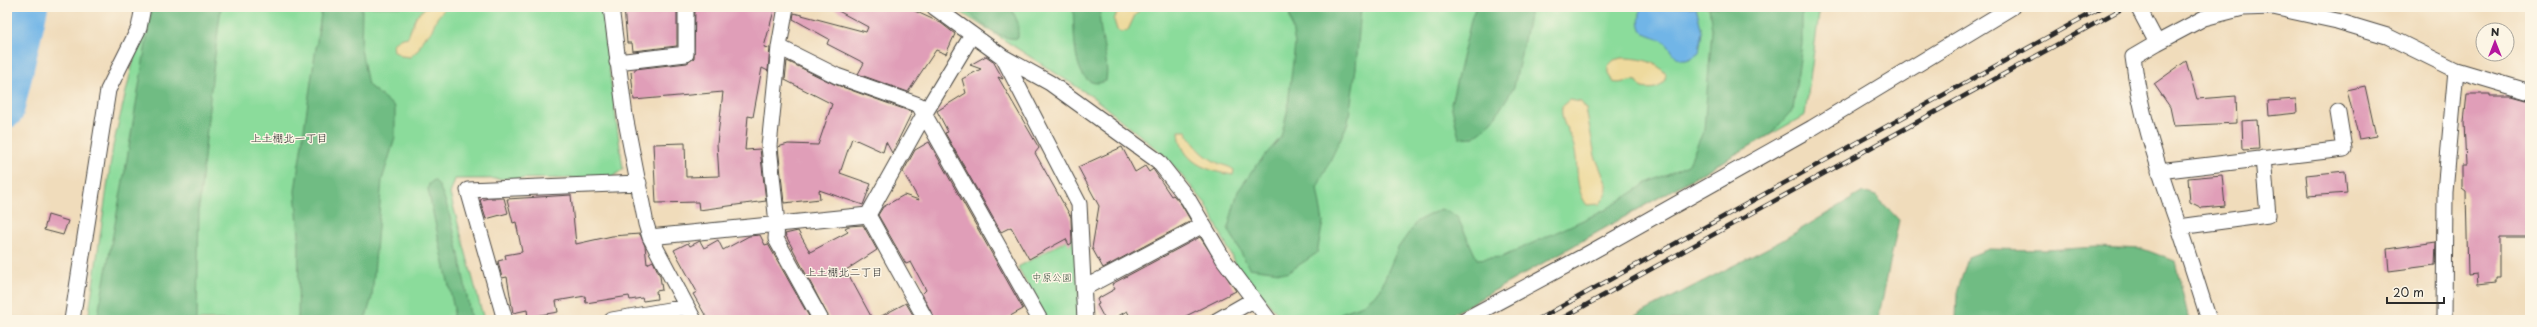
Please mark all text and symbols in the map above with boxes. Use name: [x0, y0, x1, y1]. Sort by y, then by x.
north arrow: [2475, 22, 2515, 62]
text: N: [2491, 23, 2500, 40]
district label: 上土棚北一丁目: [251, 129, 328, 146]
district label: 上土棚北二丁目: [806, 263, 883, 280]
park label: 中原公園: [1032, 269, 1072, 284]
scale bar: [2387, 279, 2444, 305]
text: 20 m: [2393, 283, 2424, 301]

